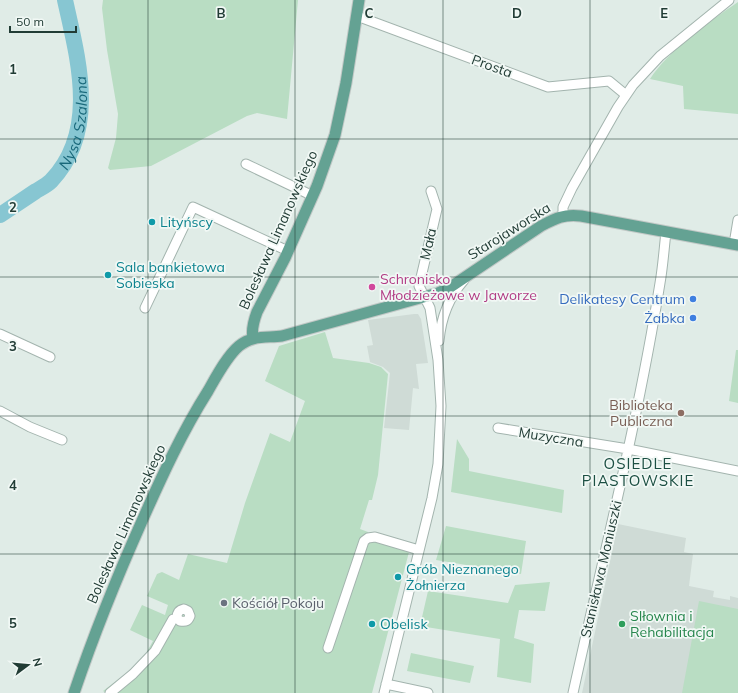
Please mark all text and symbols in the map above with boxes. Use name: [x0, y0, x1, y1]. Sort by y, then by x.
text: B: [217, 5, 226, 21]
text: C: [365, 5, 374, 21]
text: D: [512, 5, 522, 21]
text: E: [660, 5, 668, 21]
scale bar: [10, 8, 76, 34]
text: 50 m: [16, 14, 44, 29]
street label: Prosta: [469, 50, 515, 82]
text: 1: [9, 61, 17, 77]
water label: Nysa Szalona: [54, 75, 90, 173]
street label: Bolesława Limanowskiego: [235, 148, 321, 312]
street label: Starojaworska: [464, 198, 554, 264]
text: 2: [9, 199, 17, 215]
place label: Lityńscy: [160, 213, 214, 231]
marker: Lityńscy: [147, 217, 157, 227]
street label: Mała: [416, 226, 440, 262]
place label: Sala bankietowa Sobieska: [116, 258, 225, 292]
marker: Sala bankietowa Sobieska: [103, 270, 113, 280]
place label: Schronisko Młodzieżowe w Jaworze: [380, 270, 537, 304]
marker: Schronisko Młodzieżowe w Jaworze: [367, 282, 377, 292]
place label: Delikatesy Centrum: [559, 290, 685, 308]
marker: Delikatesy Centrum: [688, 294, 698, 304]
place label: Żabka: [644, 309, 685, 327]
marker: Żabka: [688, 313, 698, 323]
text: 3: [9, 338, 17, 354]
place label: Biblioteka Publiczna: [609, 396, 673, 430]
marker: Biblioteka Publiczna: [676, 408, 686, 418]
street label: Muzyczna: [517, 423, 585, 451]
street label: Bolesława Limanowskiego: [83, 442, 169, 606]
district label: OSIEDLE PIASTOWSKIE: [582, 454, 694, 490]
text: 4: [9, 477, 17, 493]
street label: Stanisława Moniuszki: [576, 499, 626, 639]
place label: Grób Nieznanego Żołnierza: [406, 560, 519, 594]
marker: Grób Nieznanego Żołnierza: [393, 572, 403, 582]
place label: Kościół Pokoju: [232, 594, 324, 612]
marker: Kościół Pokoju: [219, 598, 229, 608]
place label: SIłownia i Rehabilitacja: [630, 607, 714, 641]
text: 5: [9, 615, 17, 631]
place label: Obelisk: [380, 615, 428, 633]
marker: Obelisk: [367, 619, 377, 629]
marker: SIłownia i Rehabilitacja: [617, 619, 627, 629]
north arrow: [8, 645, 48, 685]
text: N: [30, 656, 45, 668]

